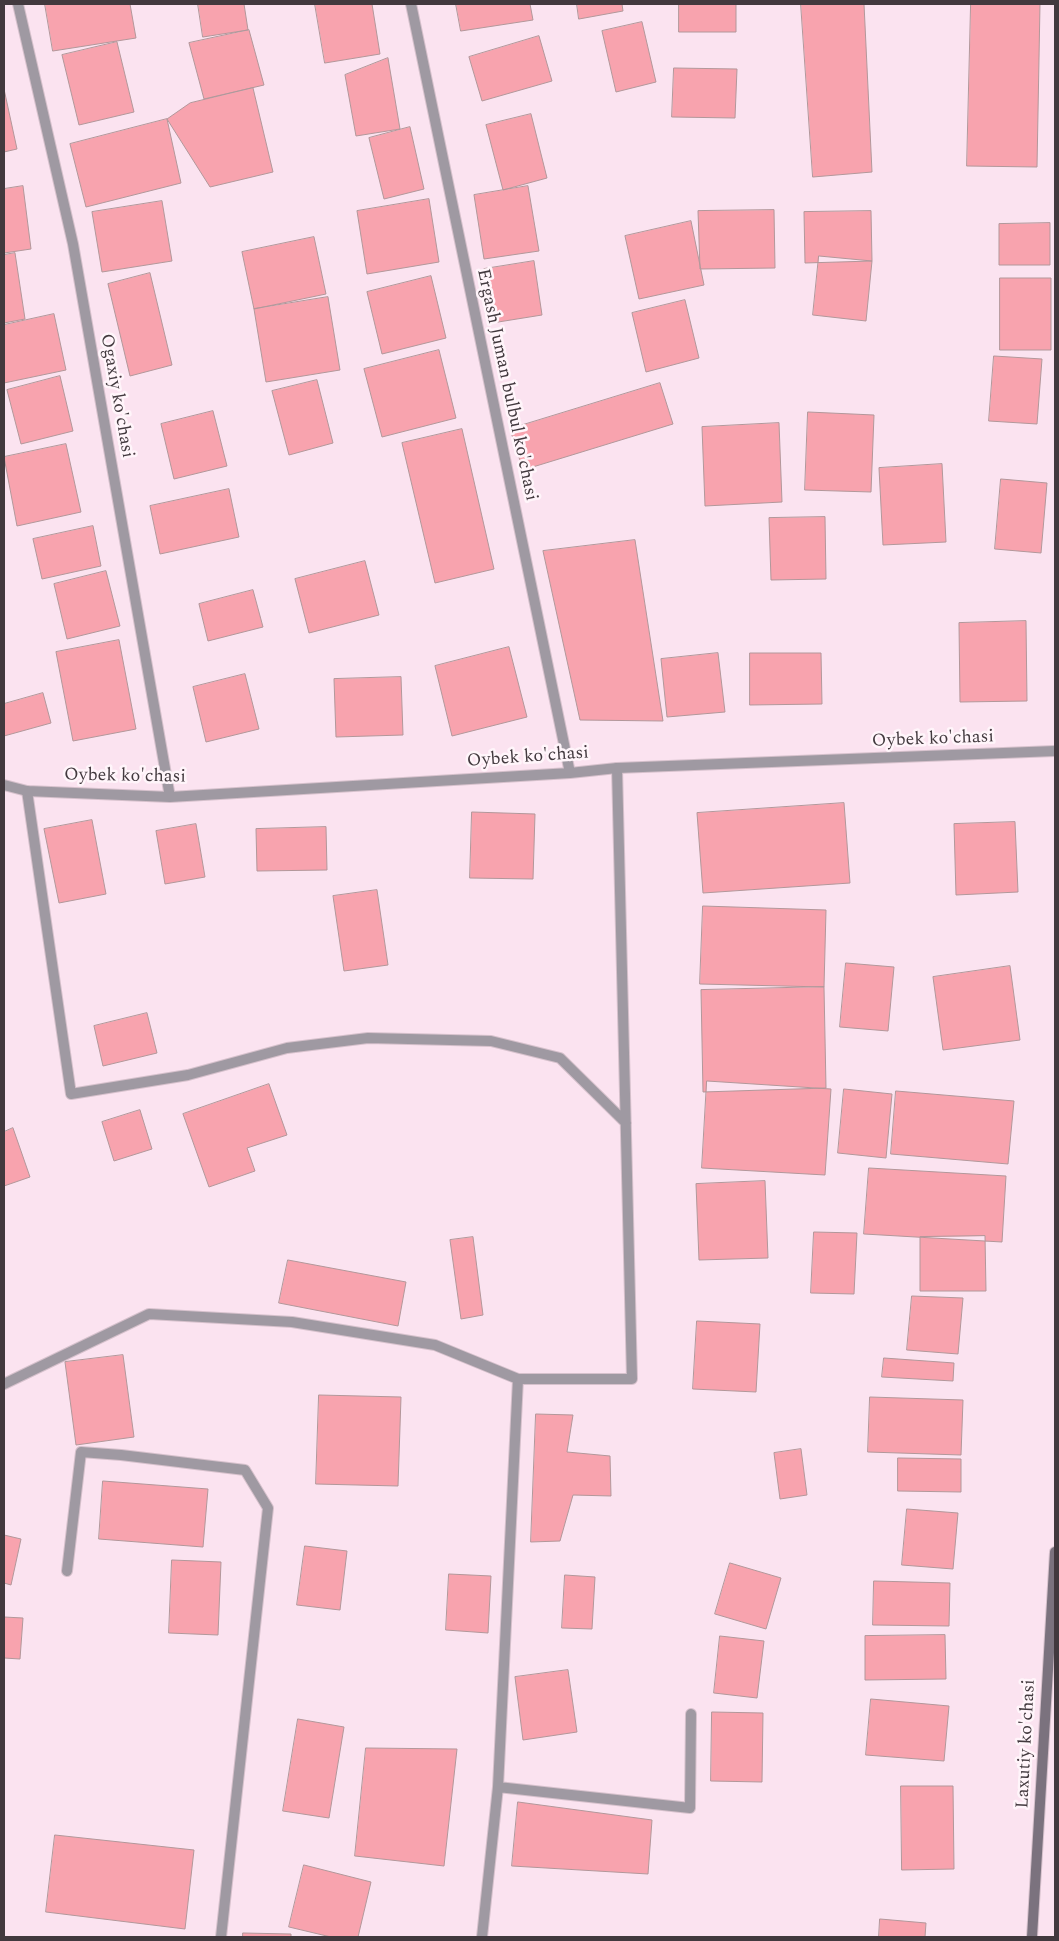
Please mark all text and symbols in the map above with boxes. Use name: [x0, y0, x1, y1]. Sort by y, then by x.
street label: Ergash Juman bulbul ko'chasi: [471, 267, 541, 503]
street label: Ogaxiy ko'chasi: [94, 332, 138, 460]
street label: Oybek ko'chasi: [872, 727, 994, 753]
street label: Oybek ko'chasi: [466, 743, 590, 773]
street label: Oybek ko'chasi: [64, 765, 186, 789]
street label: Laxutiy ko'chasi: [1013, 1679, 1041, 1809]

